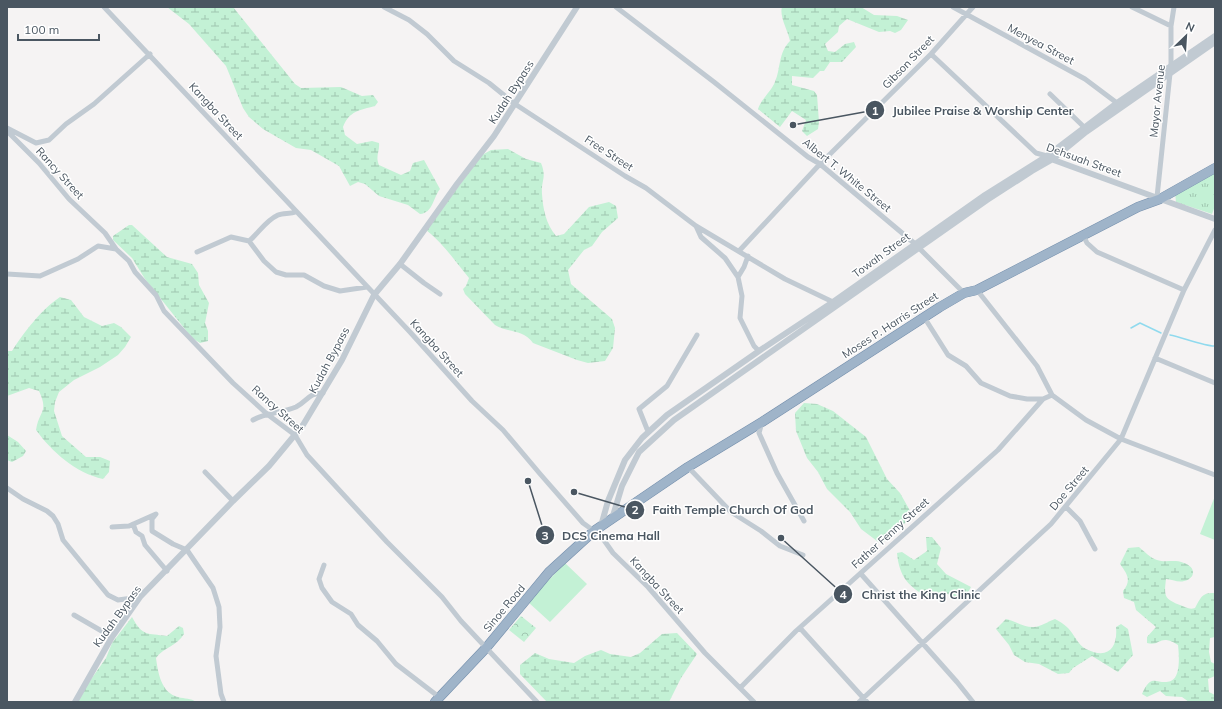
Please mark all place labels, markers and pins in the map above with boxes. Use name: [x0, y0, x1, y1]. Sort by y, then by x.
callout: Jubilee Praise & Worship Center: [865, 98, 1082, 122]
callout: Faith Temple Church Of God: [625, 498, 822, 522]
callout: DCS Cinema Hall: [535, 523, 668, 547]
callout: Christ the King Clinic: [833, 582, 988, 606]

